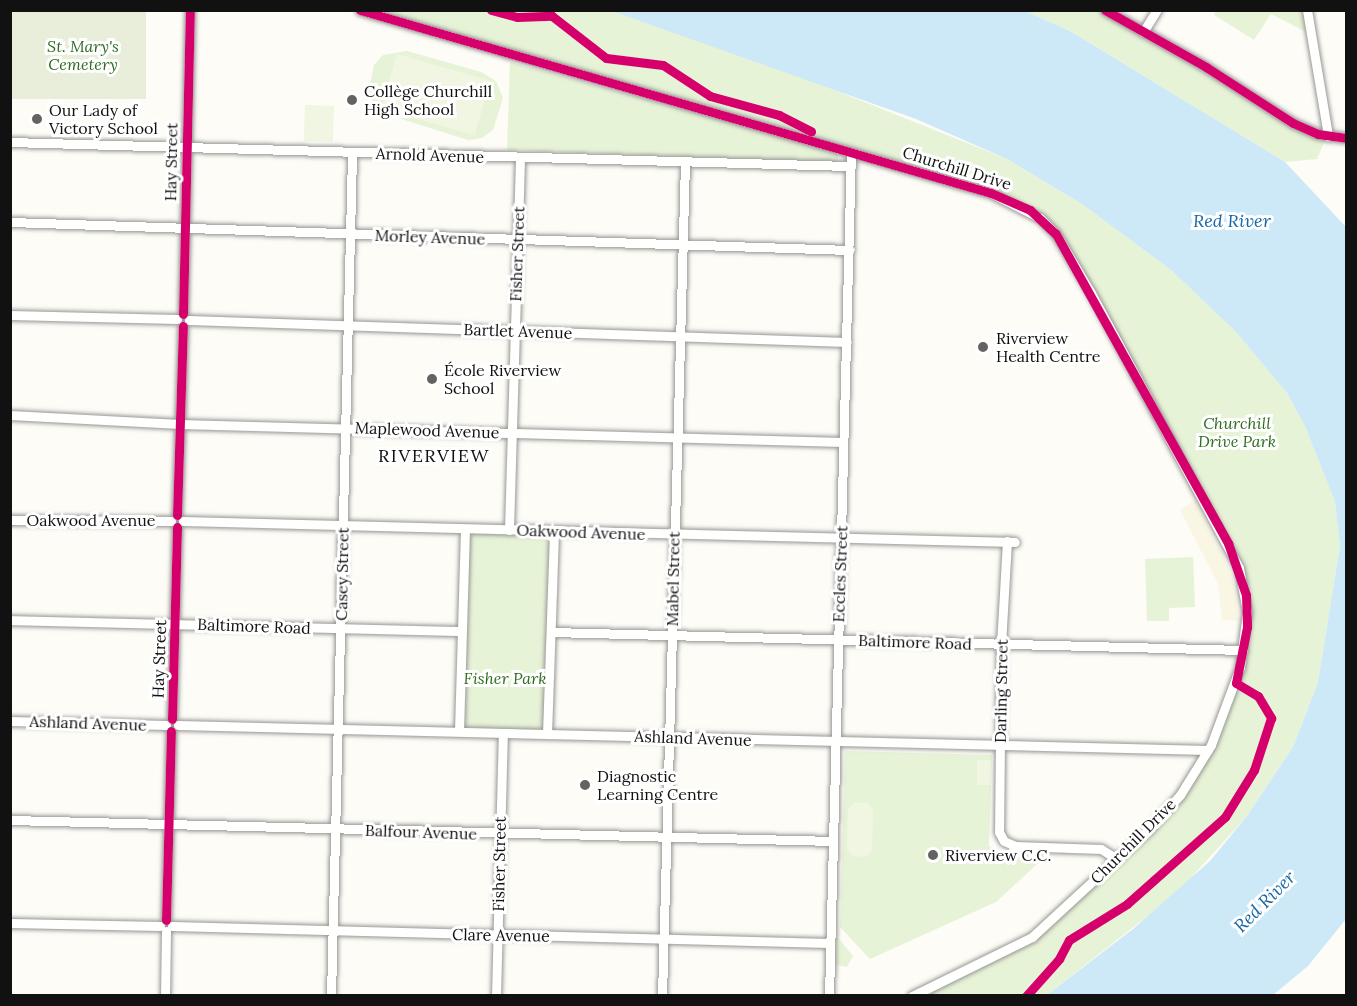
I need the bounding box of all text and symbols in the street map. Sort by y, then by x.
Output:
park label: St. Mary's Cemetery [47,36,119,74]
place label: Collège Churchill High School [364,81,492,119]
marker: Collège Churchill High School [345,93,359,107]
place label: Our Lady of Victory School [49,100,158,138]
marker: Our Lady of Victory School [30,112,44,126]
street label: Hay Street [161,123,181,201]
street label: Churchill Drive [900,142,1014,194]
street label: Arnold Avenue [375,144,485,166]
street label: Fisher Street [506,206,528,302]
water label: Red River [1193,210,1271,232]
street label: Morley Avenue [374,225,486,249]
street label: Bartlet Avenue [463,320,573,342]
place label: Riverview Health Centre [996,328,1100,366]
marker: Riverview Health Centre [974,338,992,356]
place label: École Riverview School [444,360,561,398]
marker: École Riverview School [425,372,439,386]
park label: Churchill Drive Park [1198,413,1276,451]
street label: Maplewood Avenue [354,418,500,442]
district label: RIVERVIEW [378,445,490,467]
street label: Oakwood Avenue [27,510,155,530]
street label: Oakwood Avenue [516,520,646,544]
street label: Eccles Street [829,525,851,623]
street label: Casey Street [332,527,352,621]
street label: Mabel Street [663,531,683,627]
street label: Baltimore Road [197,614,311,638]
street label: Hay Street [148,619,170,699]
street label: Baltimore Road [858,630,972,654]
street label: Darling Street [990,639,1012,743]
park label: Fisher Park [464,668,546,688]
street label: Ashland Avenue [29,711,147,735]
street label: Ashland Avenue [634,726,752,750]
place label: Diagnostic Learning Centre [597,766,718,804]
marker: Diagnostic Learning Centre [578,778,592,792]
street label: Churchill Drive [1086,794,1180,888]
street label: Fisher Street [489,816,509,912]
street label: Balfour Avenue [365,820,477,844]
place label: Riverview C.C. [945,845,1051,865]
marker: Riverview C.C. [926,848,940,862]
water label: Red River [1230,867,1300,937]
street label: Clare Avenue [452,925,550,945]

